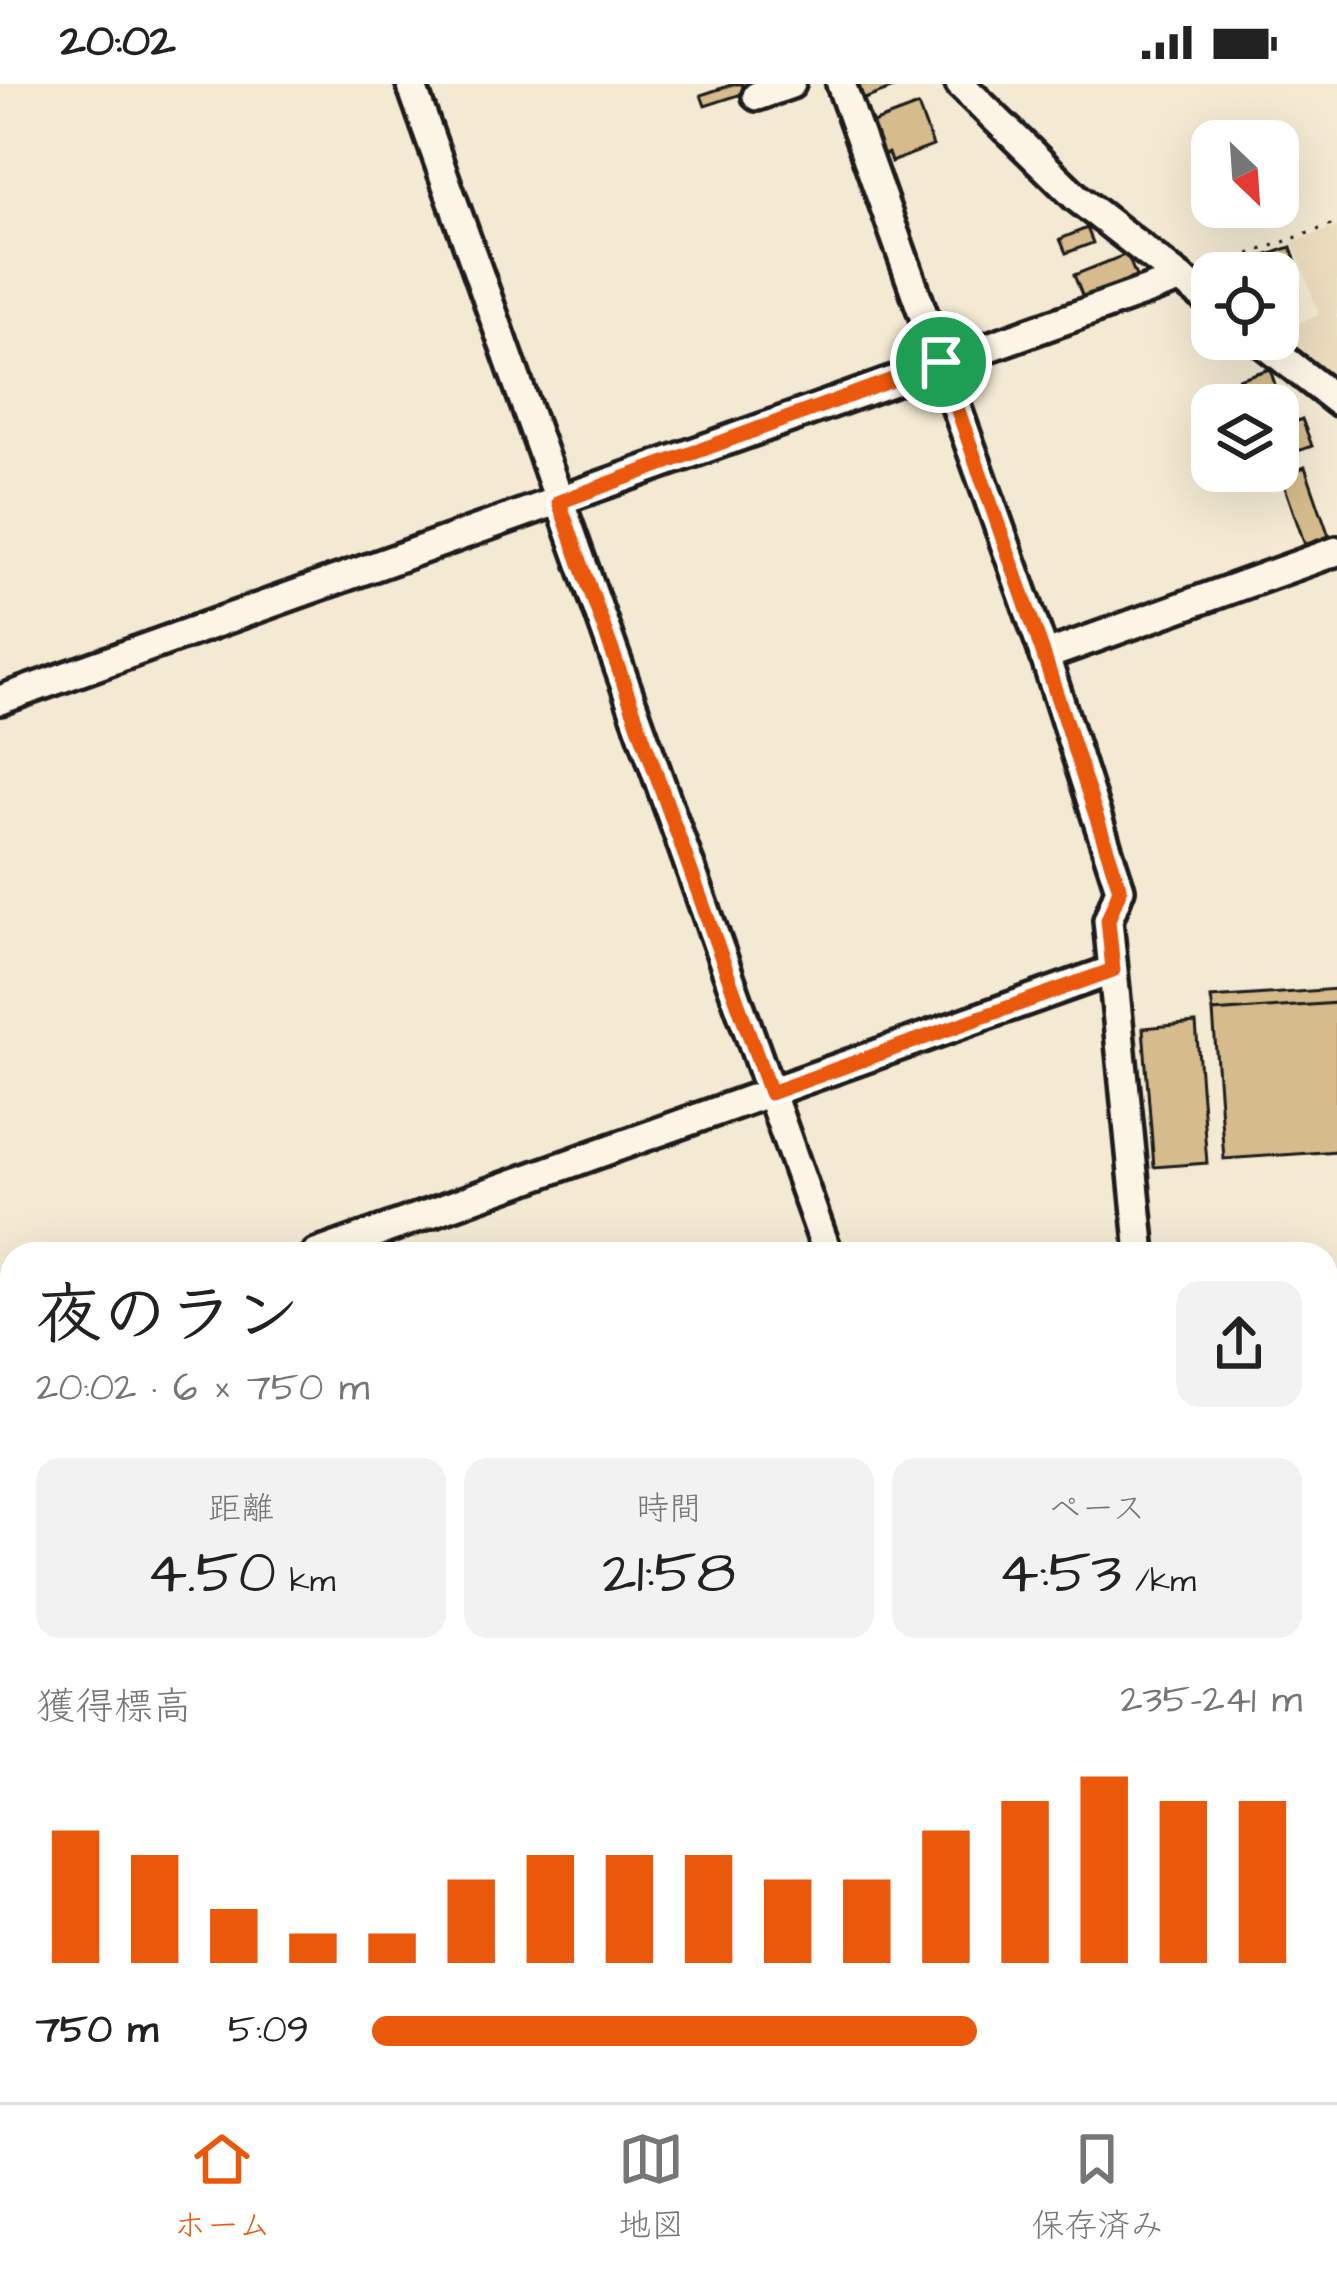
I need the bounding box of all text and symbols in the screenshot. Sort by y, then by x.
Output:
text: 20:02 [60,11,176,73]
north arrow [1191,120,1299,228]
map controls [1191,120,1299,492]
button: locate [1191,252,1299,360]
pin [890,311,992,413]
icon: arrive [908,329,974,395]
button: layers [1191,384,1299,492]
text: 夜のラン [36,1271,300,1363]
button: share [1176,1281,1302,1407]
text: 20:02 · 6 × 750 m [36,1362,369,1416]
text: 距離 [208,1486,274,1532]
text: 時間 [636,1486,702,1532]
text: ペース [1048,1486,1146,1532]
text: 4.50 [147,1532,276,1615]
text: 21:58 [602,1532,736,1615]
text: 4:53 [998,1532,1122,1615]
text: km [276,1558,335,1604]
text: /km [1122,1558,1196,1604]
text: 235–241 m [1120,1674,1302,1728]
text: 獲得標高 [36,1681,192,1735]
text: 750 m [36,2004,158,2058]
text: 5:09 [228,2004,309,2058]
tab: ホーム [174,2126,271,2249]
tab: 地図 [618,2126,684,2249]
tab: 保存済み [1031,2126,1163,2249]

